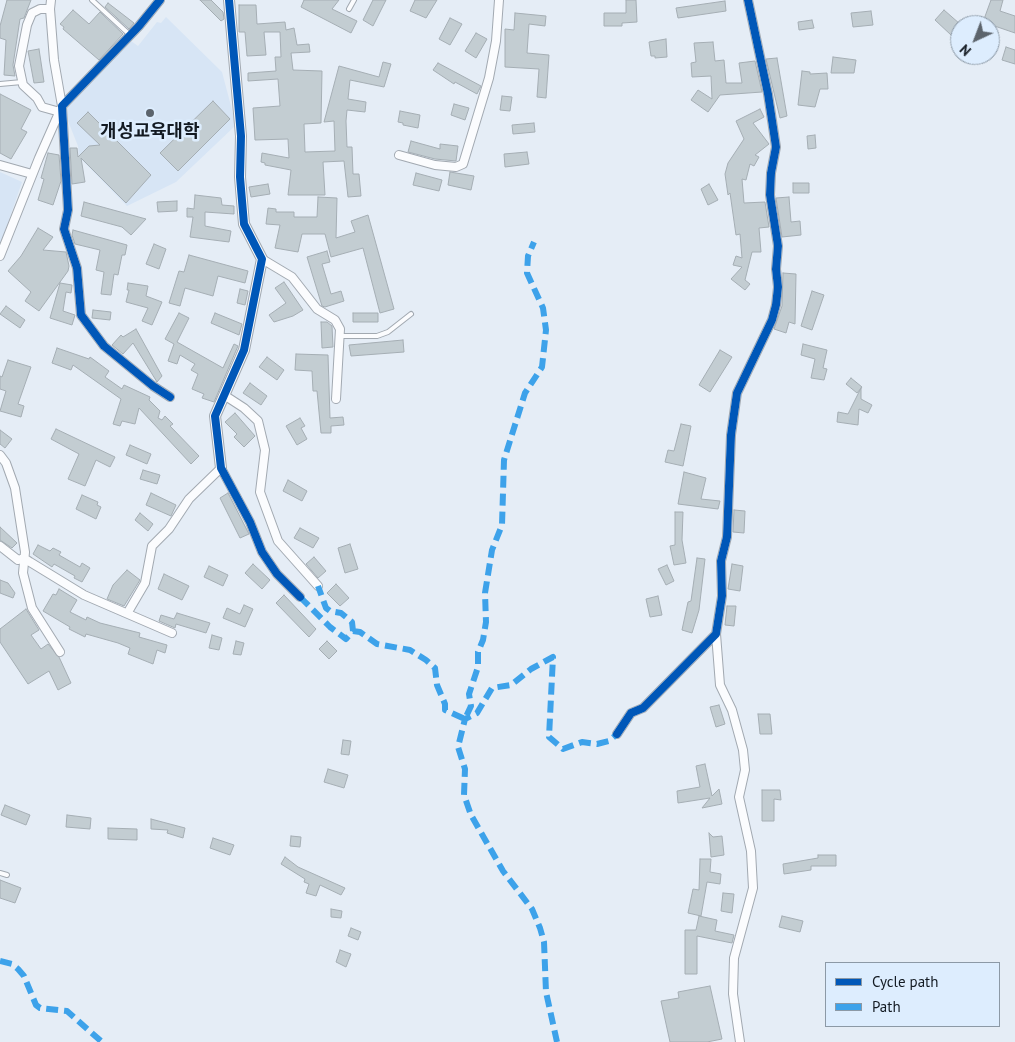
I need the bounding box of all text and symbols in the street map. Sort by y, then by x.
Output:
north arrow [950,15,1000,65]
text: N [956,41,975,60]
marker: 개성교육대학 [144,107,156,119]
place label: 개성교육대학 [100,121,200,143]
legend [825,962,1000,1027]
text: Cycle path [872,972,938,991]
text: Path [872,997,901,1016]

